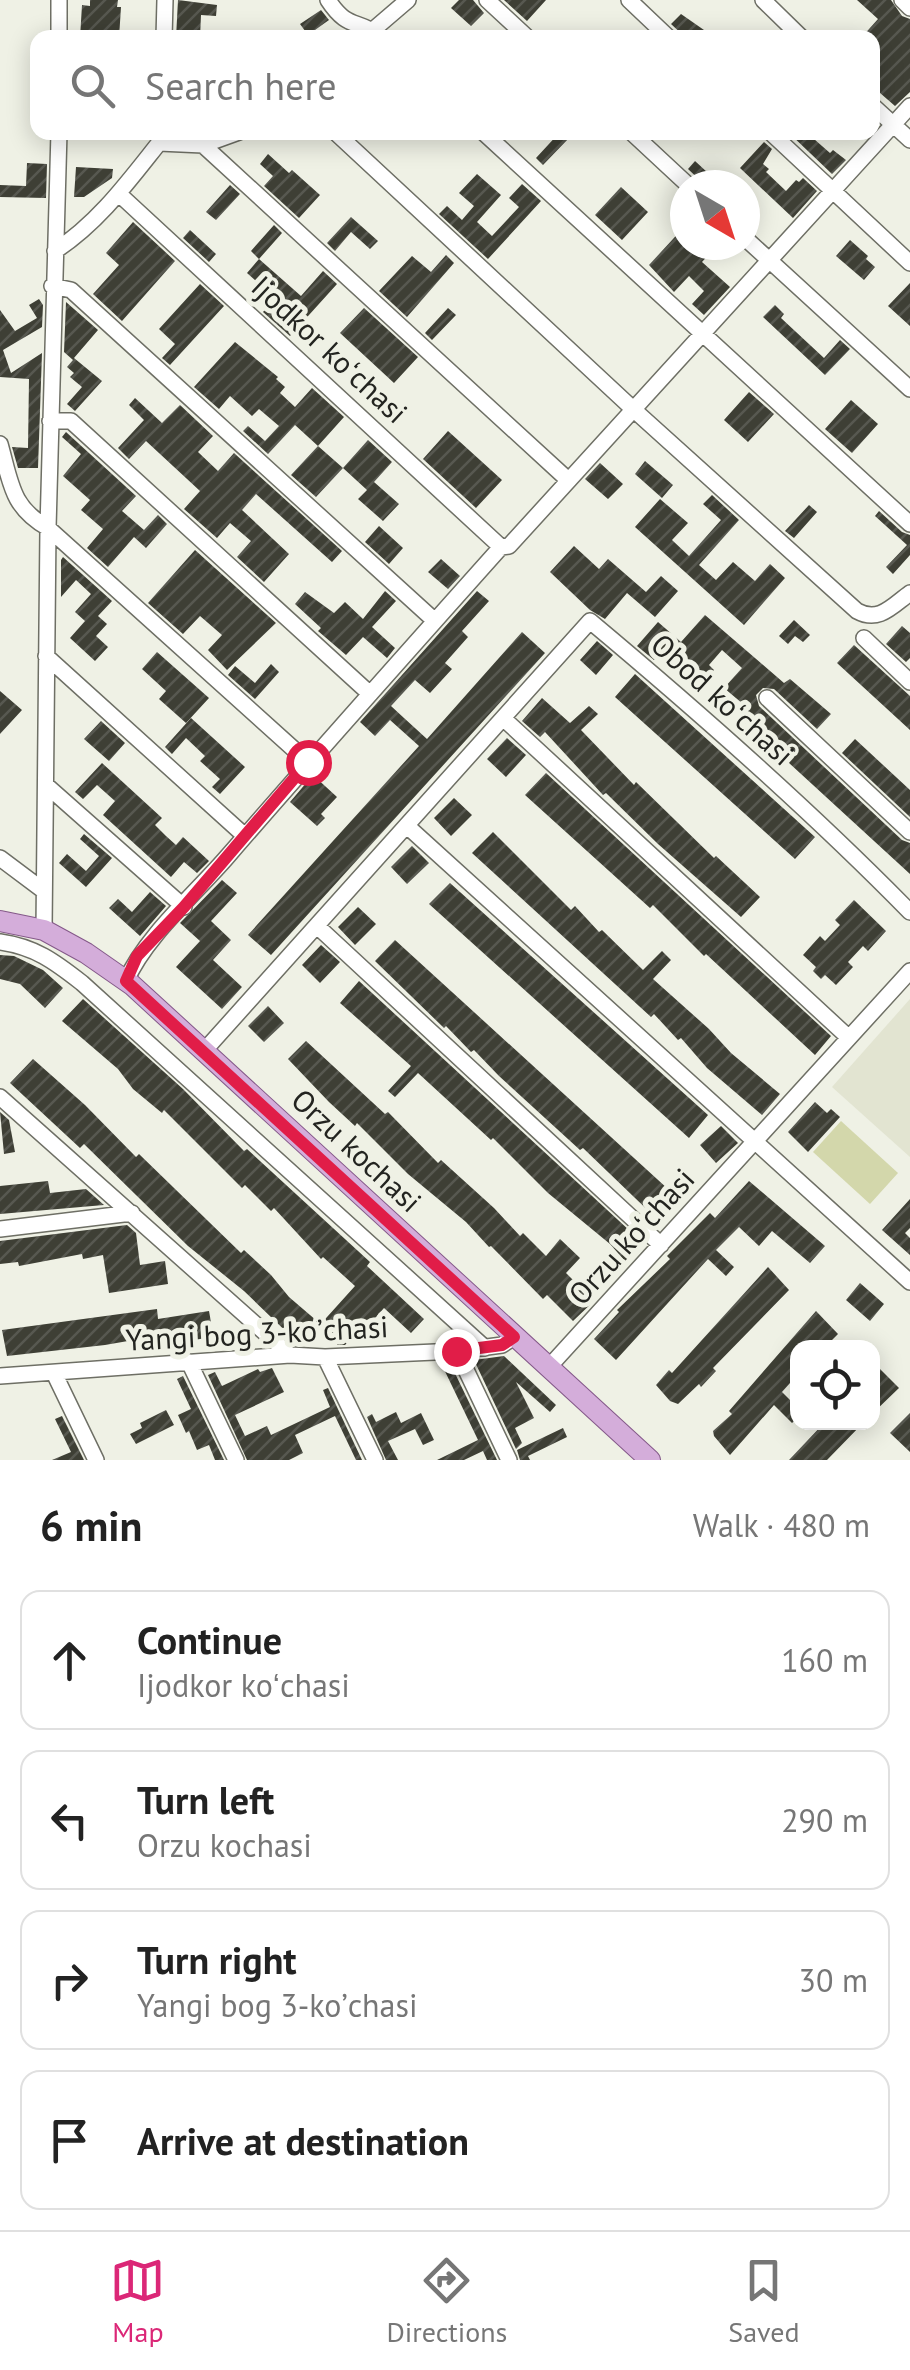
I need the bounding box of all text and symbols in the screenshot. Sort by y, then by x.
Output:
search box [30,30,880,140]
icon: search [65,58,120,113]
text: Search here [145,61,337,110]
north arrow [670,170,760,260]
street label: Ijodkor koʻchasi [244,267,416,431]
street label: Obod koʻchasi [643,624,803,773]
route start [286,740,332,786]
street label: Orzu kochasi [284,1080,430,1220]
street label: Orzu koʻchasi [559,1160,702,1312]
street label: Yangi bog 3-koʼchasi [125,1306,389,1359]
route end [434,1329,480,1375]
map controls [790,1340,880,1430]
button: locate [790,1340,880,1430]
text: 6 min [40,1498,142,1553]
text: Walk · 480 m [693,1504,870,1546]
text: Continue [137,1615,282,1664]
icon: ahead [42,1633,97,1688]
text: 160 m [781,1639,868,1681]
text: Ijodkor koʻchasi [137,1664,350,1706]
text: Turn left [137,1775,274,1824]
icon: left [42,1793,97,1848]
text: 290 m [781,1799,868,1841]
text: Orzu kochasi [137,1824,312,1866]
text: Turn right [137,1935,297,1984]
icon: right [42,1953,97,2008]
text: 30 m [799,1959,868,2001]
text: Yangi bog 3-koʼchasi [137,1984,418,2026]
icon: arrive [42,2113,97,2168]
text: Arrive at destination [137,2116,469,2165]
tab: Map [110,2253,165,2350]
tab: Directions [386,2253,507,2350]
tab: Saved [728,2253,800,2350]

